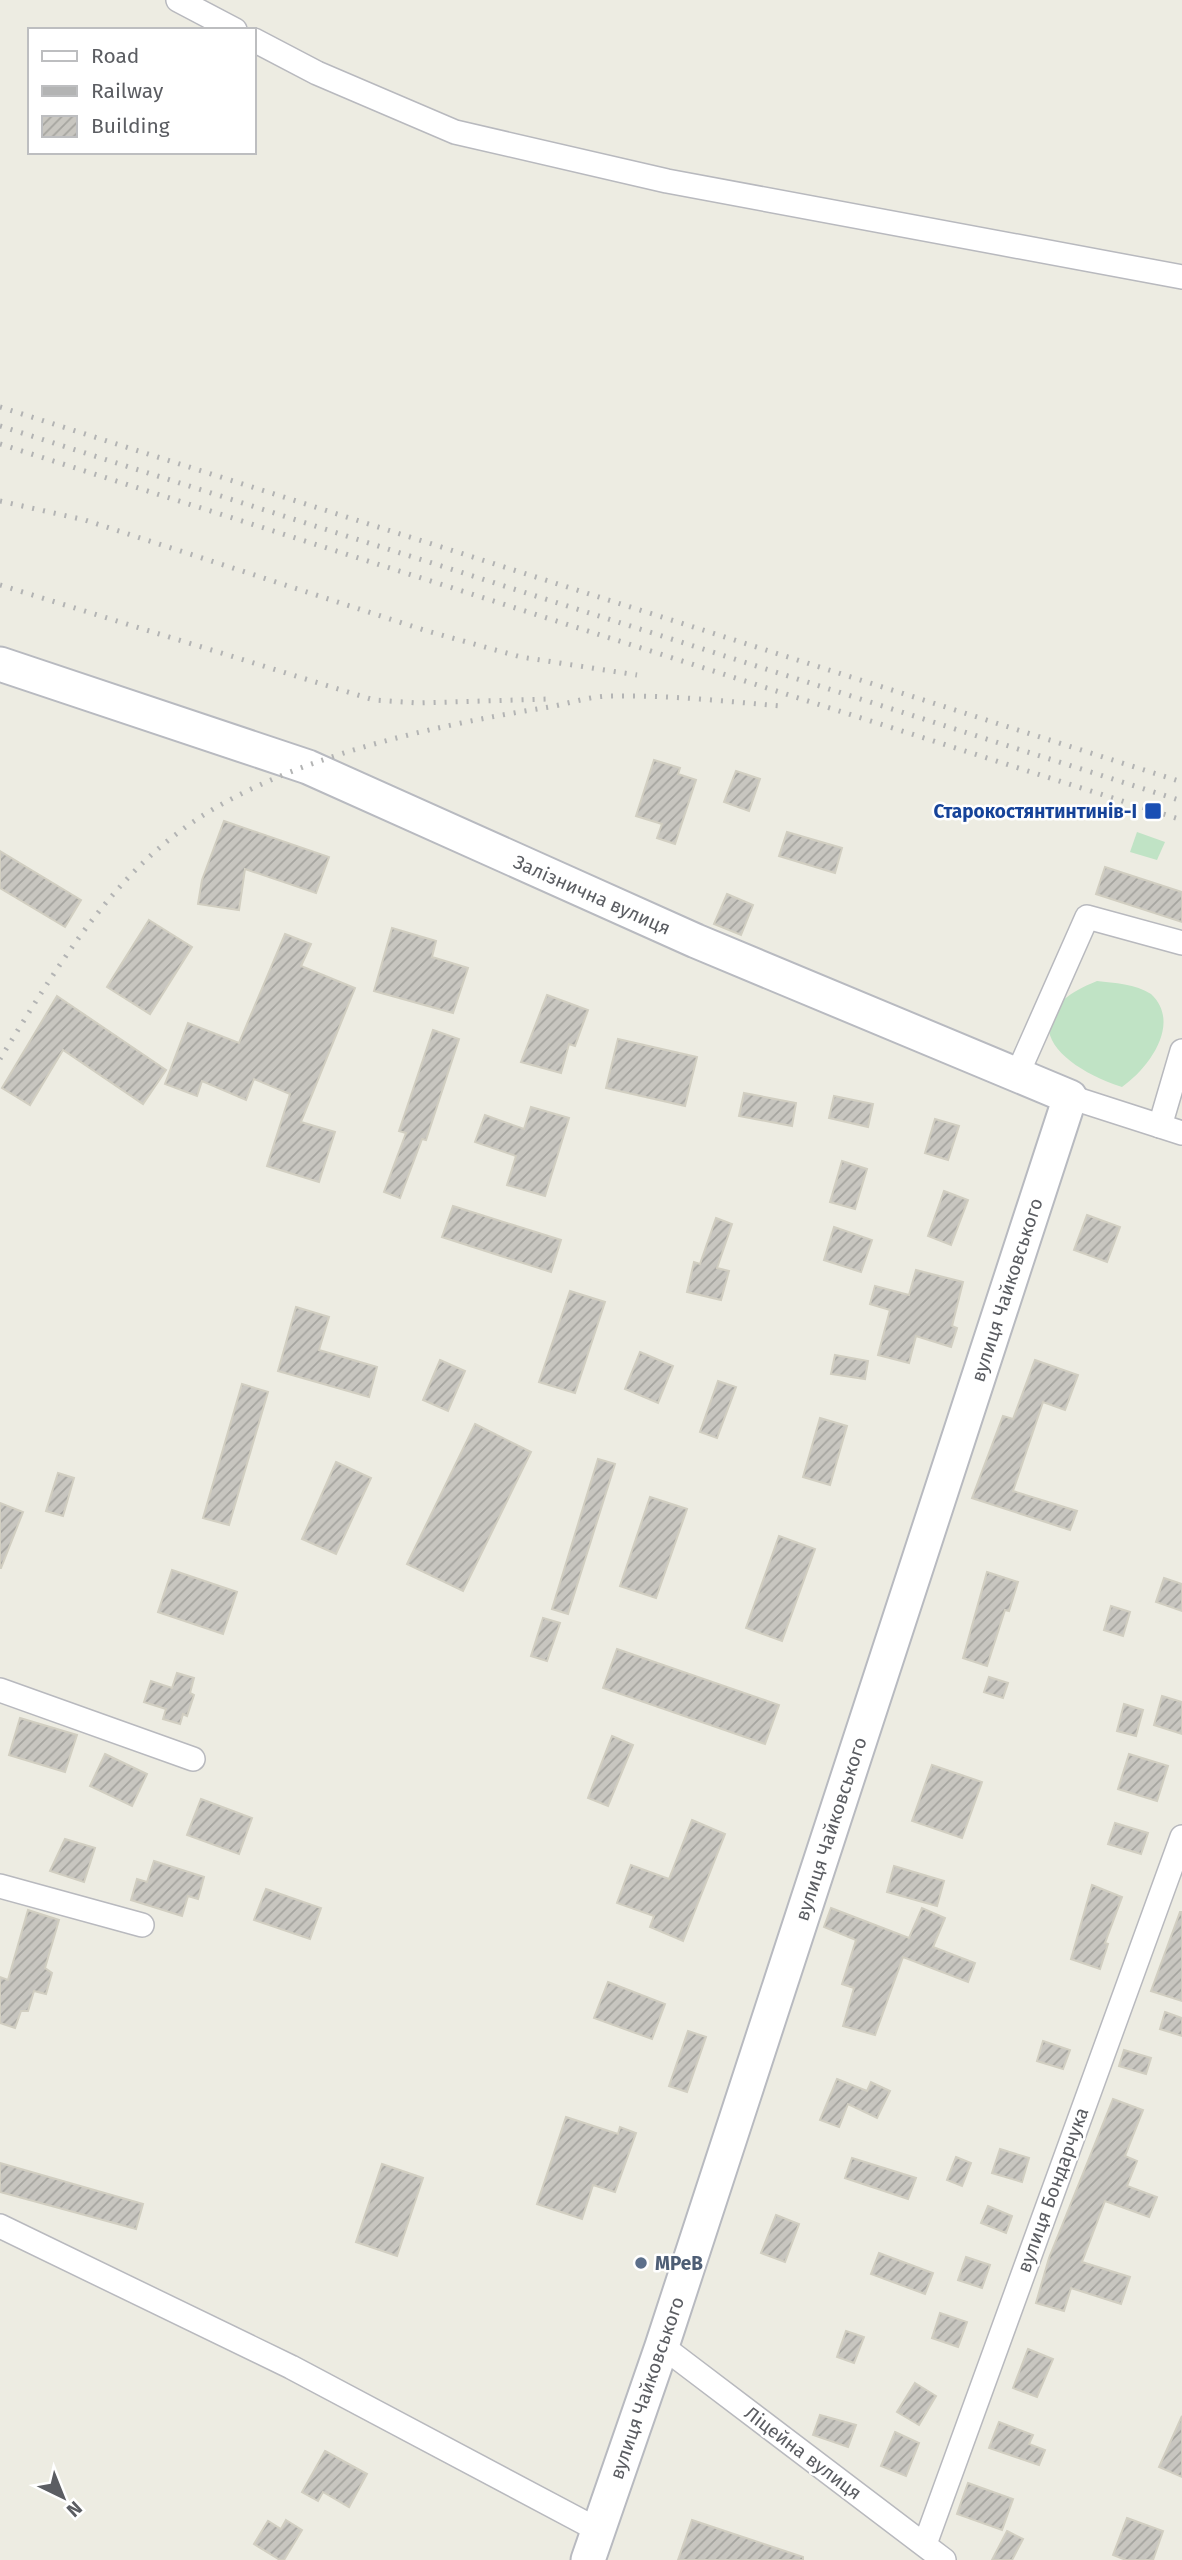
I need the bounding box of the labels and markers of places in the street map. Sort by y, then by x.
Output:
place label: Старокостянтинтинів-І [933,800,1137,823]
marker: Старокостянтинтинів-І [1143,801,1163,821]
place label: МРеВ [655,2252,703,2275]
marker: МРеВ [633,2255,649,2271]

